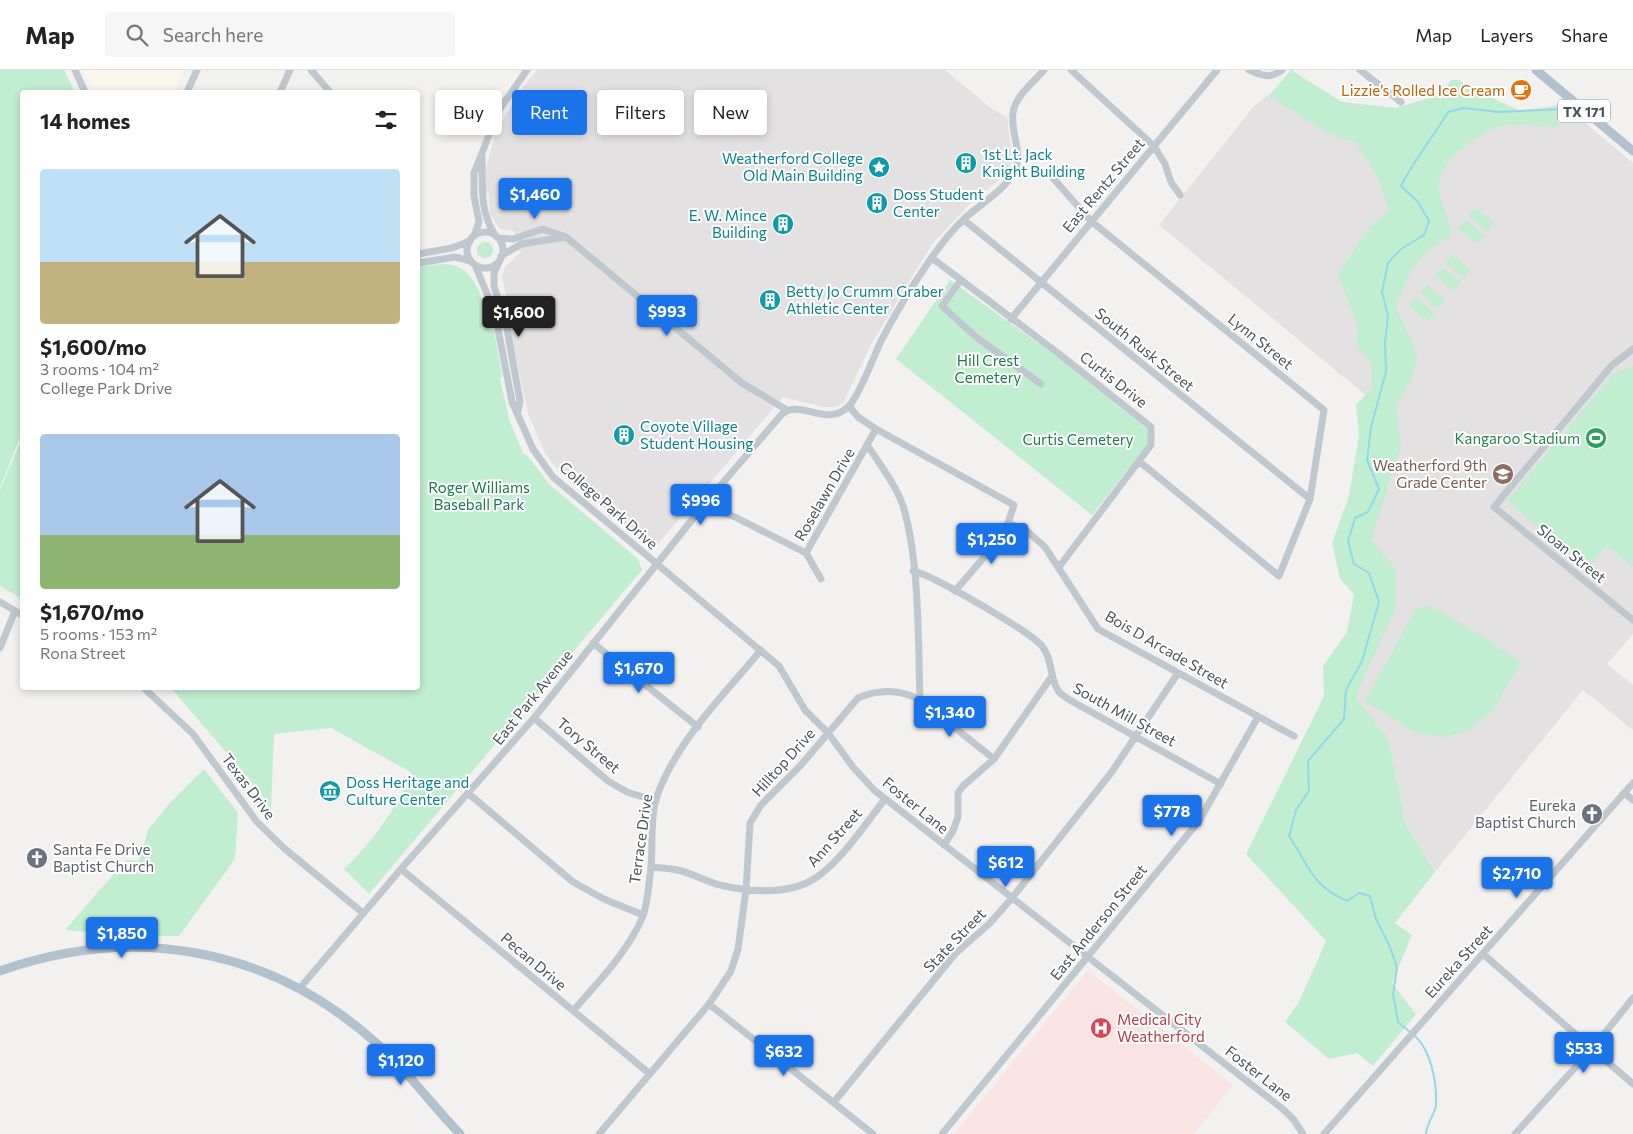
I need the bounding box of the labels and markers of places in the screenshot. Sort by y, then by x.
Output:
cafe icon: Lizzie’s Rolled Ice Cream [1509,78,1533,102]
place label: Lizzie’s Rolled Ice Cream [1341,81,1505,99]
place label: 1st Lt. Jack Knight Building [982,145,1085,180]
place label: Weatherford College Old Main Building [722,149,863,184]
building icon: 1st Lt. Jack Knight Building [954,151,978,175]
place icon: Weatherford College Old Main Building [867,155,891,179]
pin: $1,460 [494,178,576,220]
place label: Doss Student Center [893,185,984,220]
building icon: Doss Student Center [865,191,889,215]
place label: E. W. Mince Building [689,206,767,241]
building icon: E. W. Mince Building [771,212,795,236]
place label: Betty Jo Crumm Graber Athletic Center [786,282,944,317]
building icon: Betty Jo Crumm Graber Athletic Center [758,288,782,312]
pin: $993 [637,294,697,337]
pin: $1,600 [478,296,560,338]
place label: Coyote Village Student Housing [640,417,753,452]
building icon: Coyote Village Student Housing [612,423,636,447]
sports icon: Kangaroo Stadium [1584,426,1608,450]
place label: Kangaroo Stadium [1454,429,1580,447]
place label: Weatherford 9th Grade Center [1373,456,1487,491]
school or university icon: Weatherford 9th Grade Center [1491,462,1515,486]
pin: $996 [671,484,731,526]
pin: $1,250 [951,522,1033,565]
pin: $1,670 [598,652,680,694]
pin: $1,340 [909,696,991,738]
place label: Doss Heritage and Culture Center [346,773,469,808]
museum icon: Doss Heritage and Culture Center [318,779,342,803]
pin: $778 [1142,794,1202,837]
place label: Eureka Baptist Church [1475,796,1576,831]
church icon: Eureka Baptist Church [1580,802,1604,826]
place label: Santa Fe Drive Baptist Church [53,840,154,875]
church icon: Santa Fe Drive Baptist Church [25,846,49,870]
pin: $612 [976,846,1036,888]
pin: $2,710 [1476,856,1558,899]
pin: $1,850 [81,916,163,959]
place label: Medical City Weatherford [1117,1010,1205,1045]
hospital icon: Medical City Weatherford [1089,1016,1113,1040]
pin: $533 [1554,1032,1614,1074]
pin: $632 [754,1034,814,1077]
pin: $1,120 [360,1044,442,1086]

